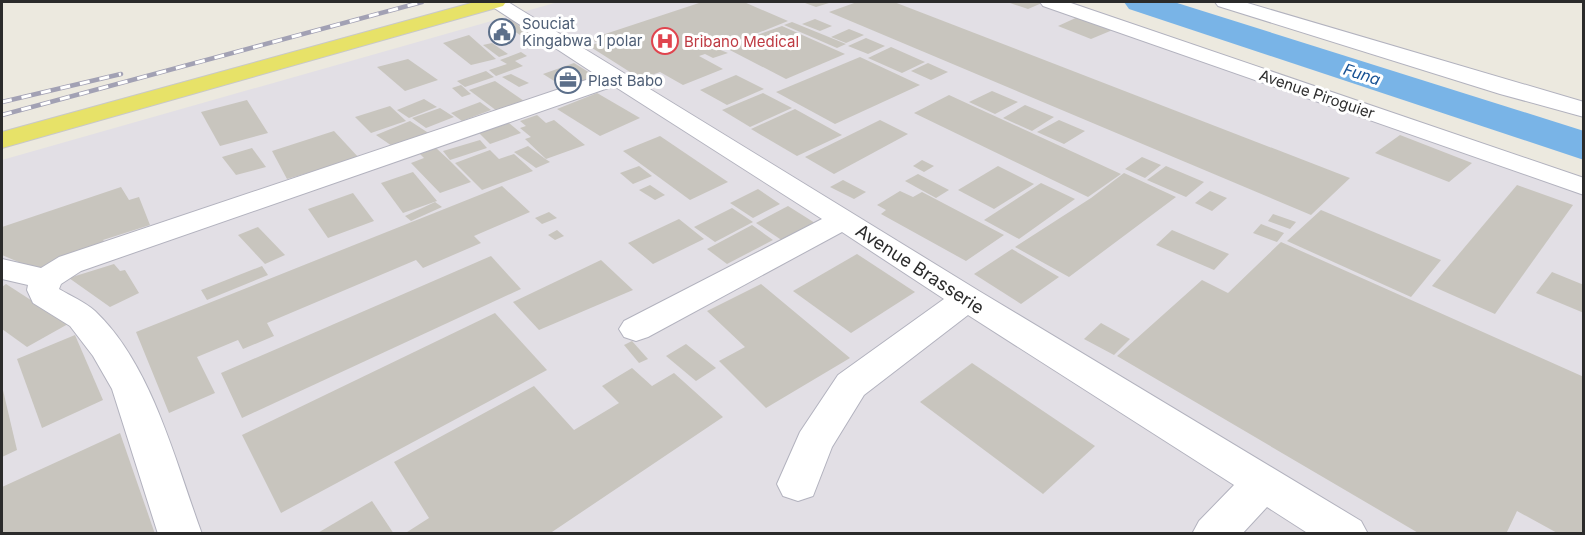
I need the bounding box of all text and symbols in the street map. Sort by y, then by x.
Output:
place label: Souciat Kingabwa 1 polar [522,14,643,50]
public building icon: Souciat Kingabwa 1 polar [487,17,517,47]
hospital icon: Bribano Medical [650,26,680,56]
place label: Bribano Medical [684,32,799,51]
water label: Funa [1341,59,1383,89]
office icon: Plast Babo [553,65,583,95]
street label: Avenue Piroguier [1257,65,1377,123]
place label: Plast Babo [588,71,663,90]
street label: Avenue Brasserie [852,220,988,318]

